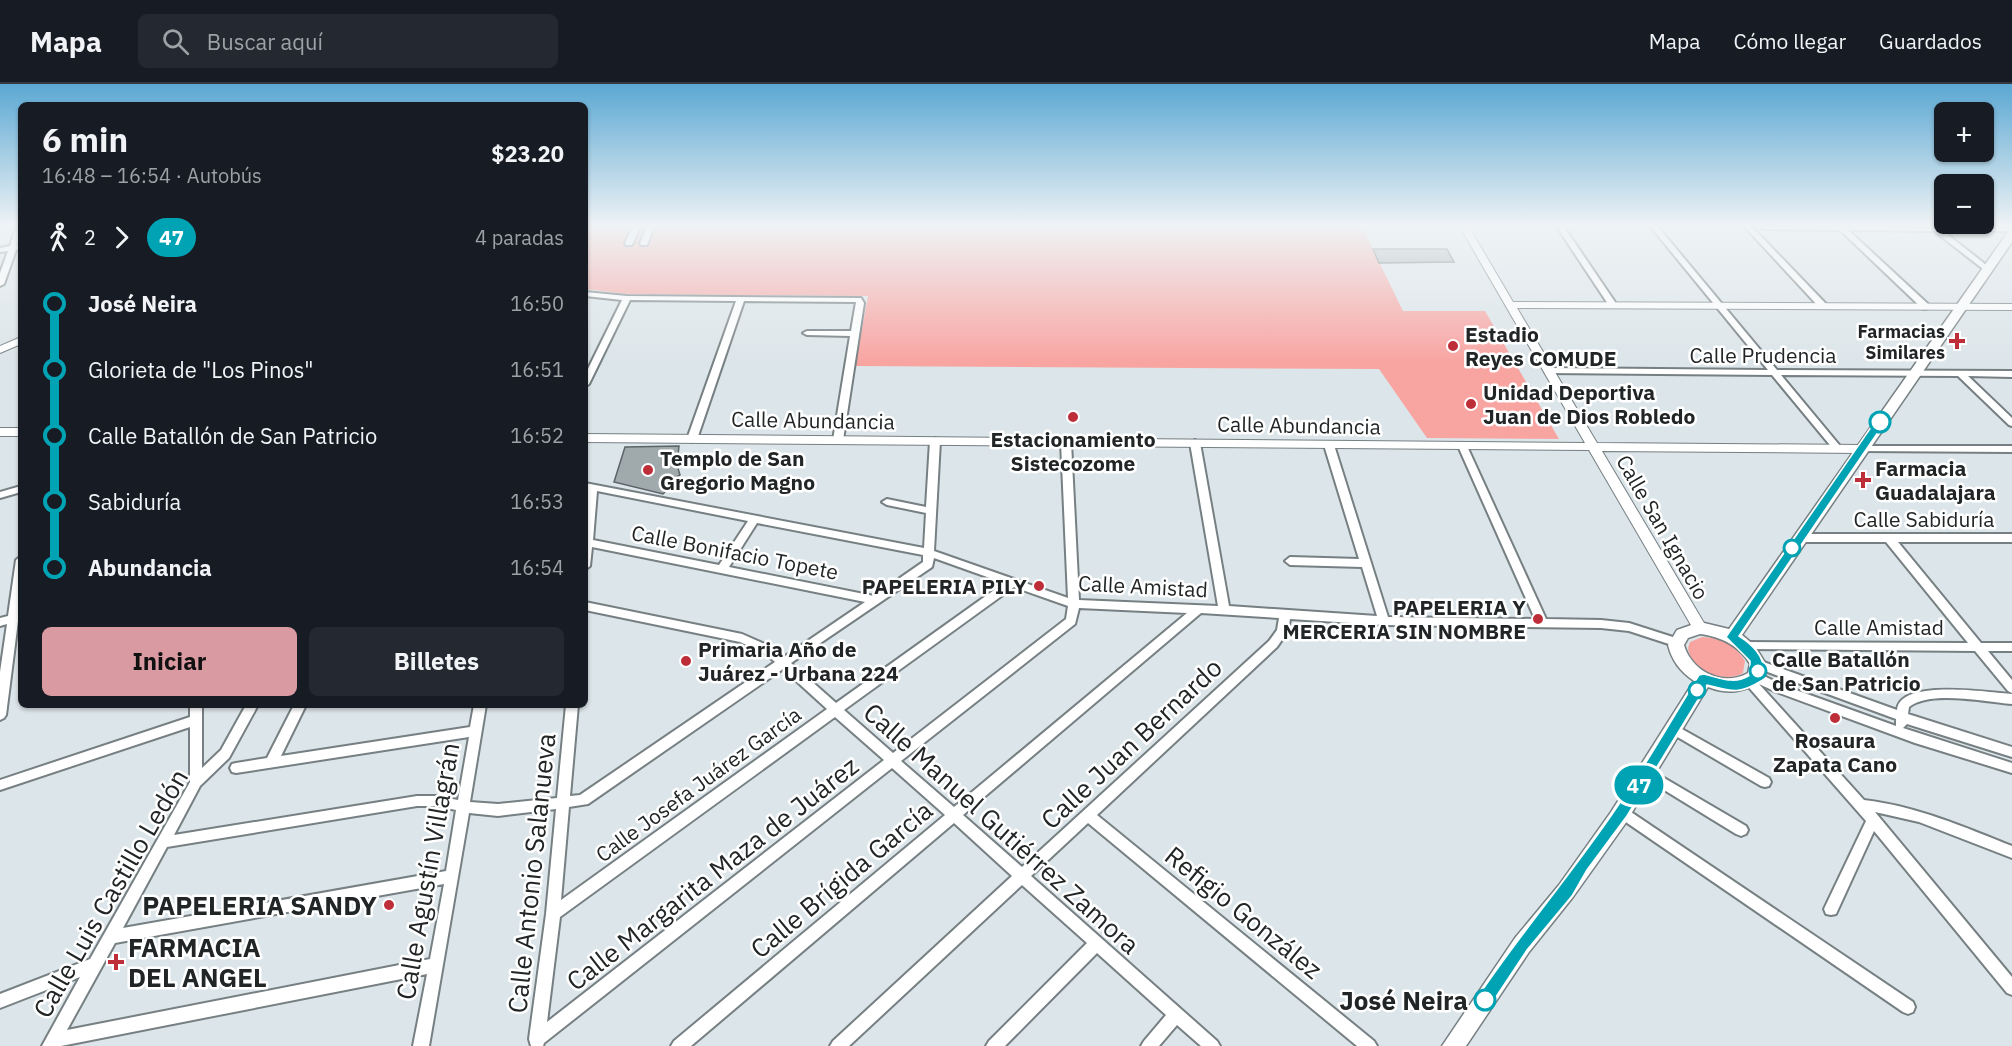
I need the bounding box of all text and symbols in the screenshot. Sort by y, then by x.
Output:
search box [138,14,558,68]
text: Mapa [30,23,102,60]
icon: search [159,25,192,58]
text: Buscar aquí [207,27,323,56]
text: Mapa [1649,27,1700,55]
text: Cómo llegar [1733,27,1846,55]
text: Guardados [1879,27,1982,55]
map controls [1934,102,1994,234]
button: + [1934,102,1994,162]
text: 6 min [42,118,128,161]
text: $23.20 [491,139,564,168]
text: 16:48 – 16:54 · Autobús [42,162,262,189]
button: − [1934,174,1994,234]
icon: walk [42,221,75,254]
icon: forward [105,221,138,254]
text: 47 [159,223,184,251]
text: 2 [84,224,96,251]
text: 4 paradas [475,224,564,251]
text: José Neira [88,289,197,318]
text: 16:50 [510,290,564,317]
place label: Estadio Reyes COMUDE [1465,320,1616,372]
place label: Farmacias Similares [1858,320,1945,364]
marker: Farmacias Similares [1950,334,1964,348]
marker: Estadio Reyes COMUDE [1446,339,1460,353]
street label: Calle Prudencia [1690,341,1836,369]
text: Glorieta de "Los Pinos" [88,355,314,384]
text: 16:51 [510,356,564,383]
place label: Unidad Deportiva Juan de Dios Robledo [1483,378,1696,430]
marker: Unidad Deportiva Juan de Dios Robledo [1464,397,1478,411]
street label: Calle Abundancia [731,405,895,435]
marker: Estacionamiento Sistecozome [1066,410,1080,424]
street label: Calle Abundancia [1217,410,1381,440]
unlabelled marker [1869,411,1891,433]
text: Calle Batallón de San Patricio [88,421,377,450]
text: 16:52 [510,422,564,449]
place label: Estacionamiento Sistecozome [990,425,1156,477]
place label: Templo de San Gregorio Magno [660,444,815,496]
street label: Calle San Ignacio [1610,450,1716,604]
place label: Farmacia Guadalajara [1875,454,1996,506]
marker: Templo de San Gregorio Magno [641,463,655,477]
marker: Farmacia Guadalajara [1856,473,1870,487]
text: Sabiduría [88,487,181,516]
text: 16:53 [510,488,564,515]
street label: Calle Sabiduría [1853,505,1995,533]
street label: Calle Bonifacio Topete [629,518,841,586]
unlabelled marker [1783,539,1801,557]
text: Abundancia [88,553,212,582]
text: 16:54 [510,554,564,581]
street label: Calle Amistad [1077,569,1209,603]
place label: PAPELERIA PILY [862,572,1027,600]
marker: PAPELERIA PILY [1032,579,1046,593]
place label: PAPELERIA Y MERCERIA SIN NOMBRE [1282,593,1526,645]
marker: PAPELERIA Y MERCERIA SIN NOMBRE [1531,612,1545,626]
street label: Calle Amistad [1814,613,1944,641]
button: Iniciar [42,627,297,696]
button: Billetes [309,627,564,696]
place label: Primaria Año de Juárez - Urbana 224 [698,635,899,687]
place label: Calle Batallón de San Patricio [1772,645,1921,697]
street label: Calle Juan Bernardo [1033,650,1229,836]
marker: Primaria Año de Juárez - Urbana 224 [679,654,693,668]
marker: Calle Batallón de San Patricio [1749,662,1767,680]
unlabelled marker [1688,681,1706,699]
street label: Calle Manuel Gutiérrez Zamora [857,695,1147,961]
street label: Calle Josefa Juárez García [590,700,806,868]
marker: Rosaura Zapata Cano [1828,711,1842,725]
place label: Rosaura Zapata Cano [1773,726,1897,778]
street label: Calle Antonio Salanueva [499,731,563,1015]
street label: Calle Agustín Villagrán [388,740,466,1002]
street label: Calle Margarita Maza de Juárez [559,748,865,998]
street label: Calle Luis Castillo Ledón [25,763,195,1023]
line badge: 47 [1612,766,1666,804]
text: 47 [1626,771,1652,799]
street label: Calle Brígida García [743,793,939,965]
street label: Refigio González [1158,838,1330,986]
place label: PAPELERIA SANDY [142,888,377,922]
marker: PAPELERIA SANDY [382,898,396,912]
place label: FARMACIA DEL ANGEL [128,930,267,994]
marker: FARMACIA DEL ANGEL [109,955,123,969]
place label: José Neira [1339,983,1468,1017]
marker: José Neira [1474,989,1496,1011]

